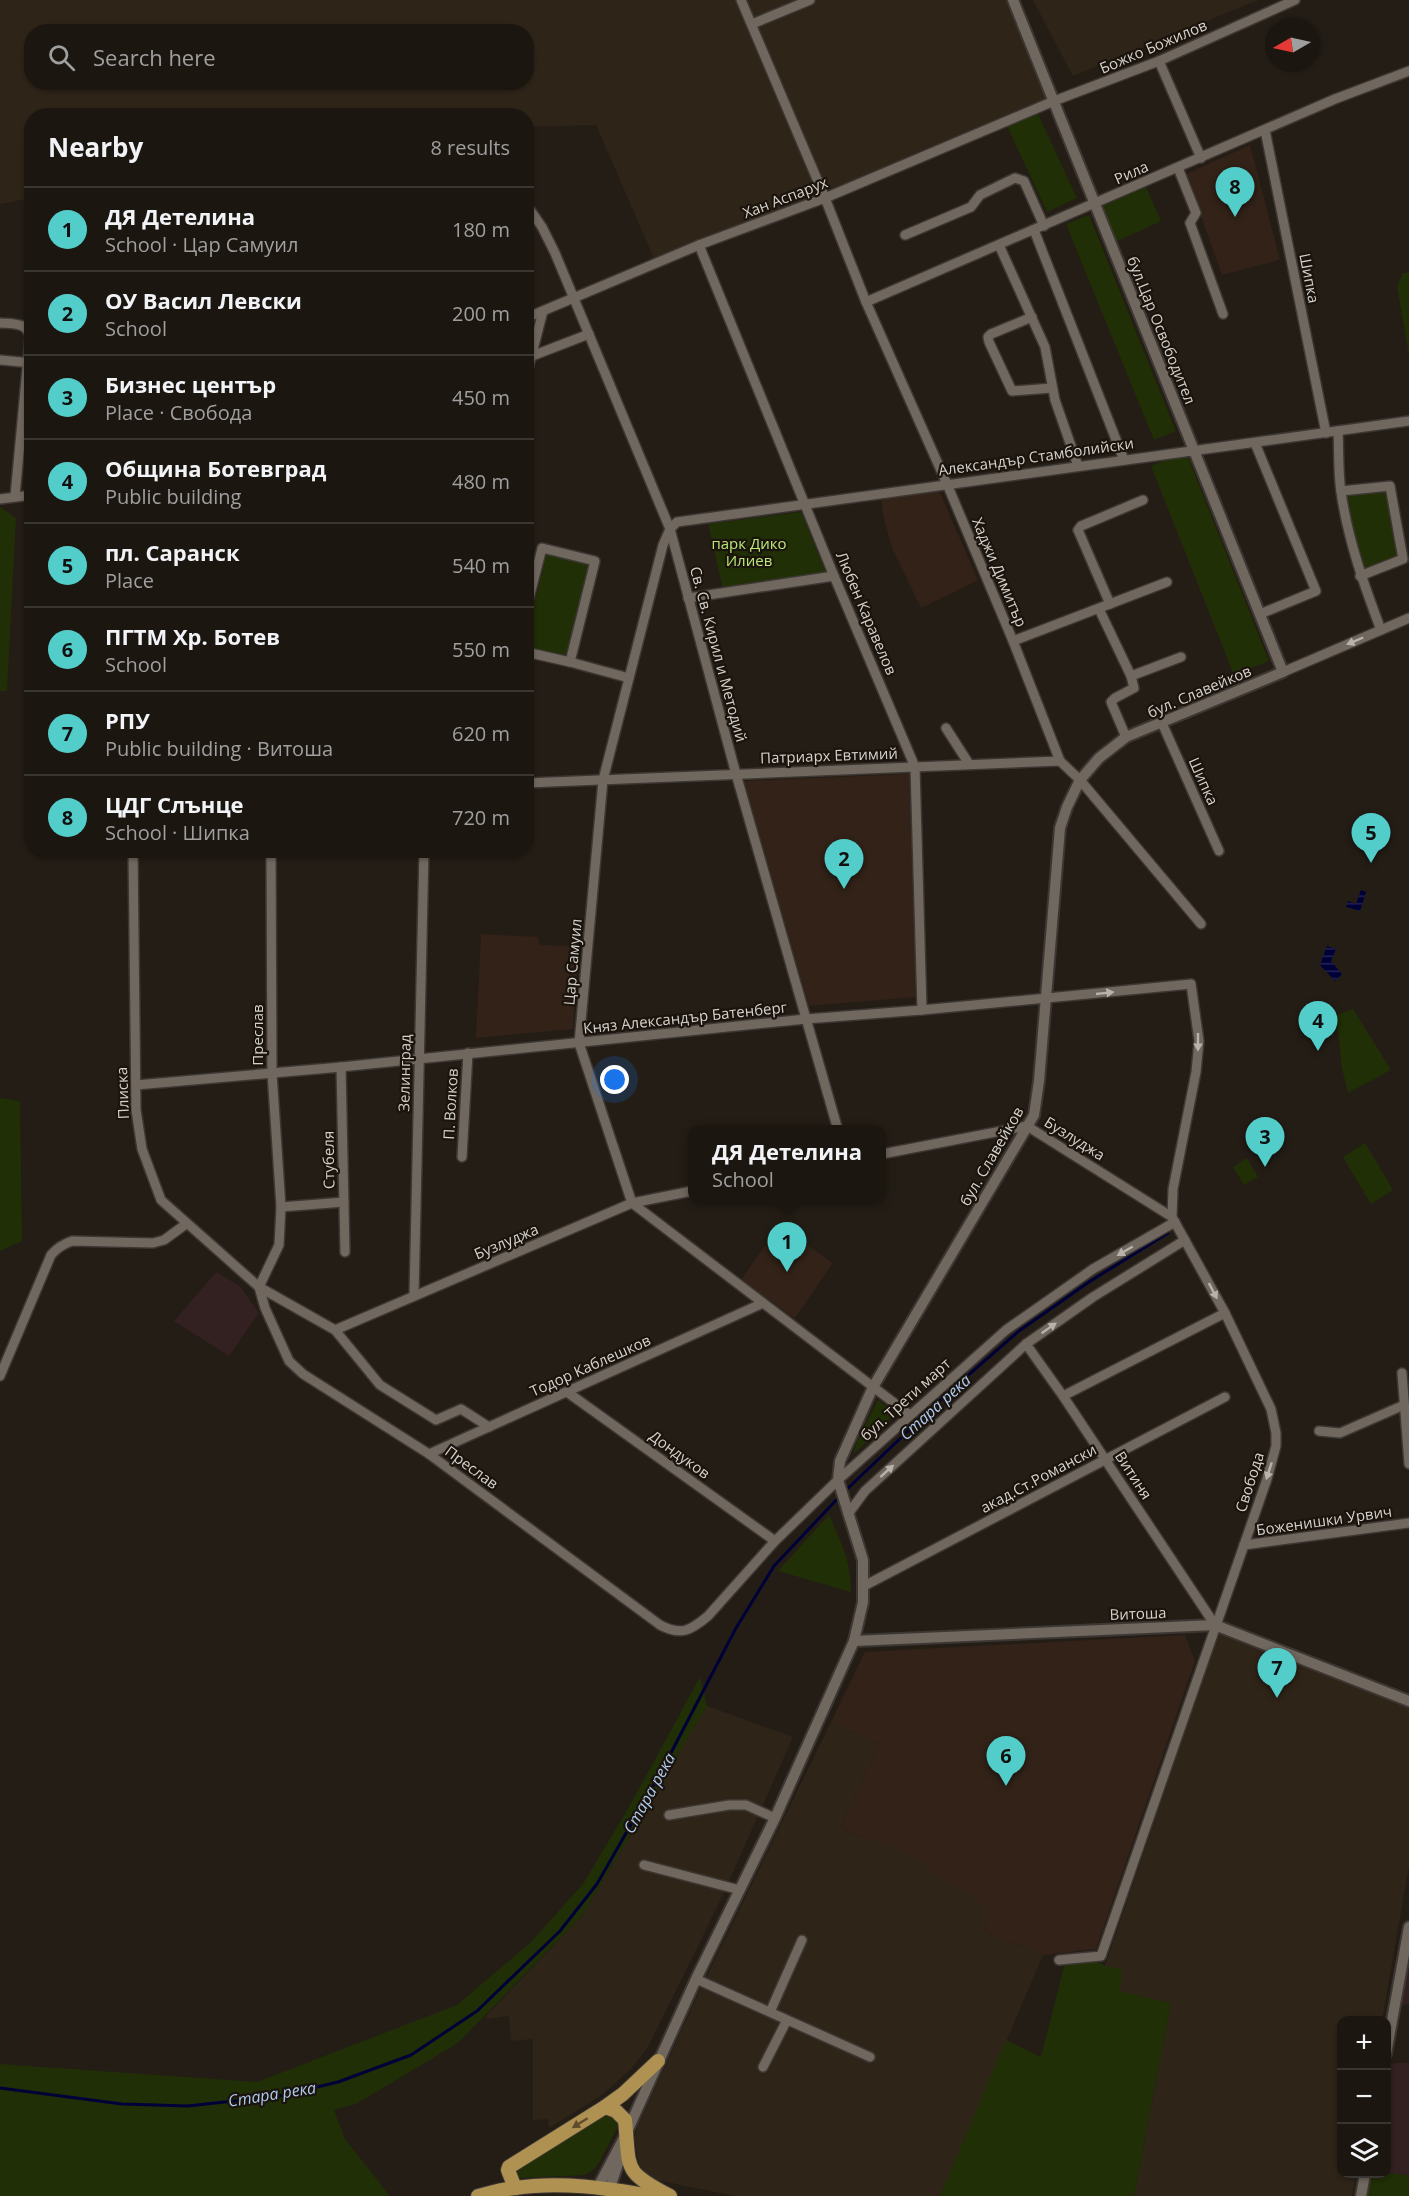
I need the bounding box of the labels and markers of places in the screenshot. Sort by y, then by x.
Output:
pin: 8 [1216,168,1254,217]
pin: 5 [1352,814,1390,863]
pin: 2 [824,840,864,889]
pin: 4 [1298,1002,1338,1051]
pin: 3 [1246,1118,1284,1167]
pin: 1 [768,1222,806,1272]
pin: 7 [1258,1648,1296,1698]
pin: 6 [986,1736,1026,1786]

